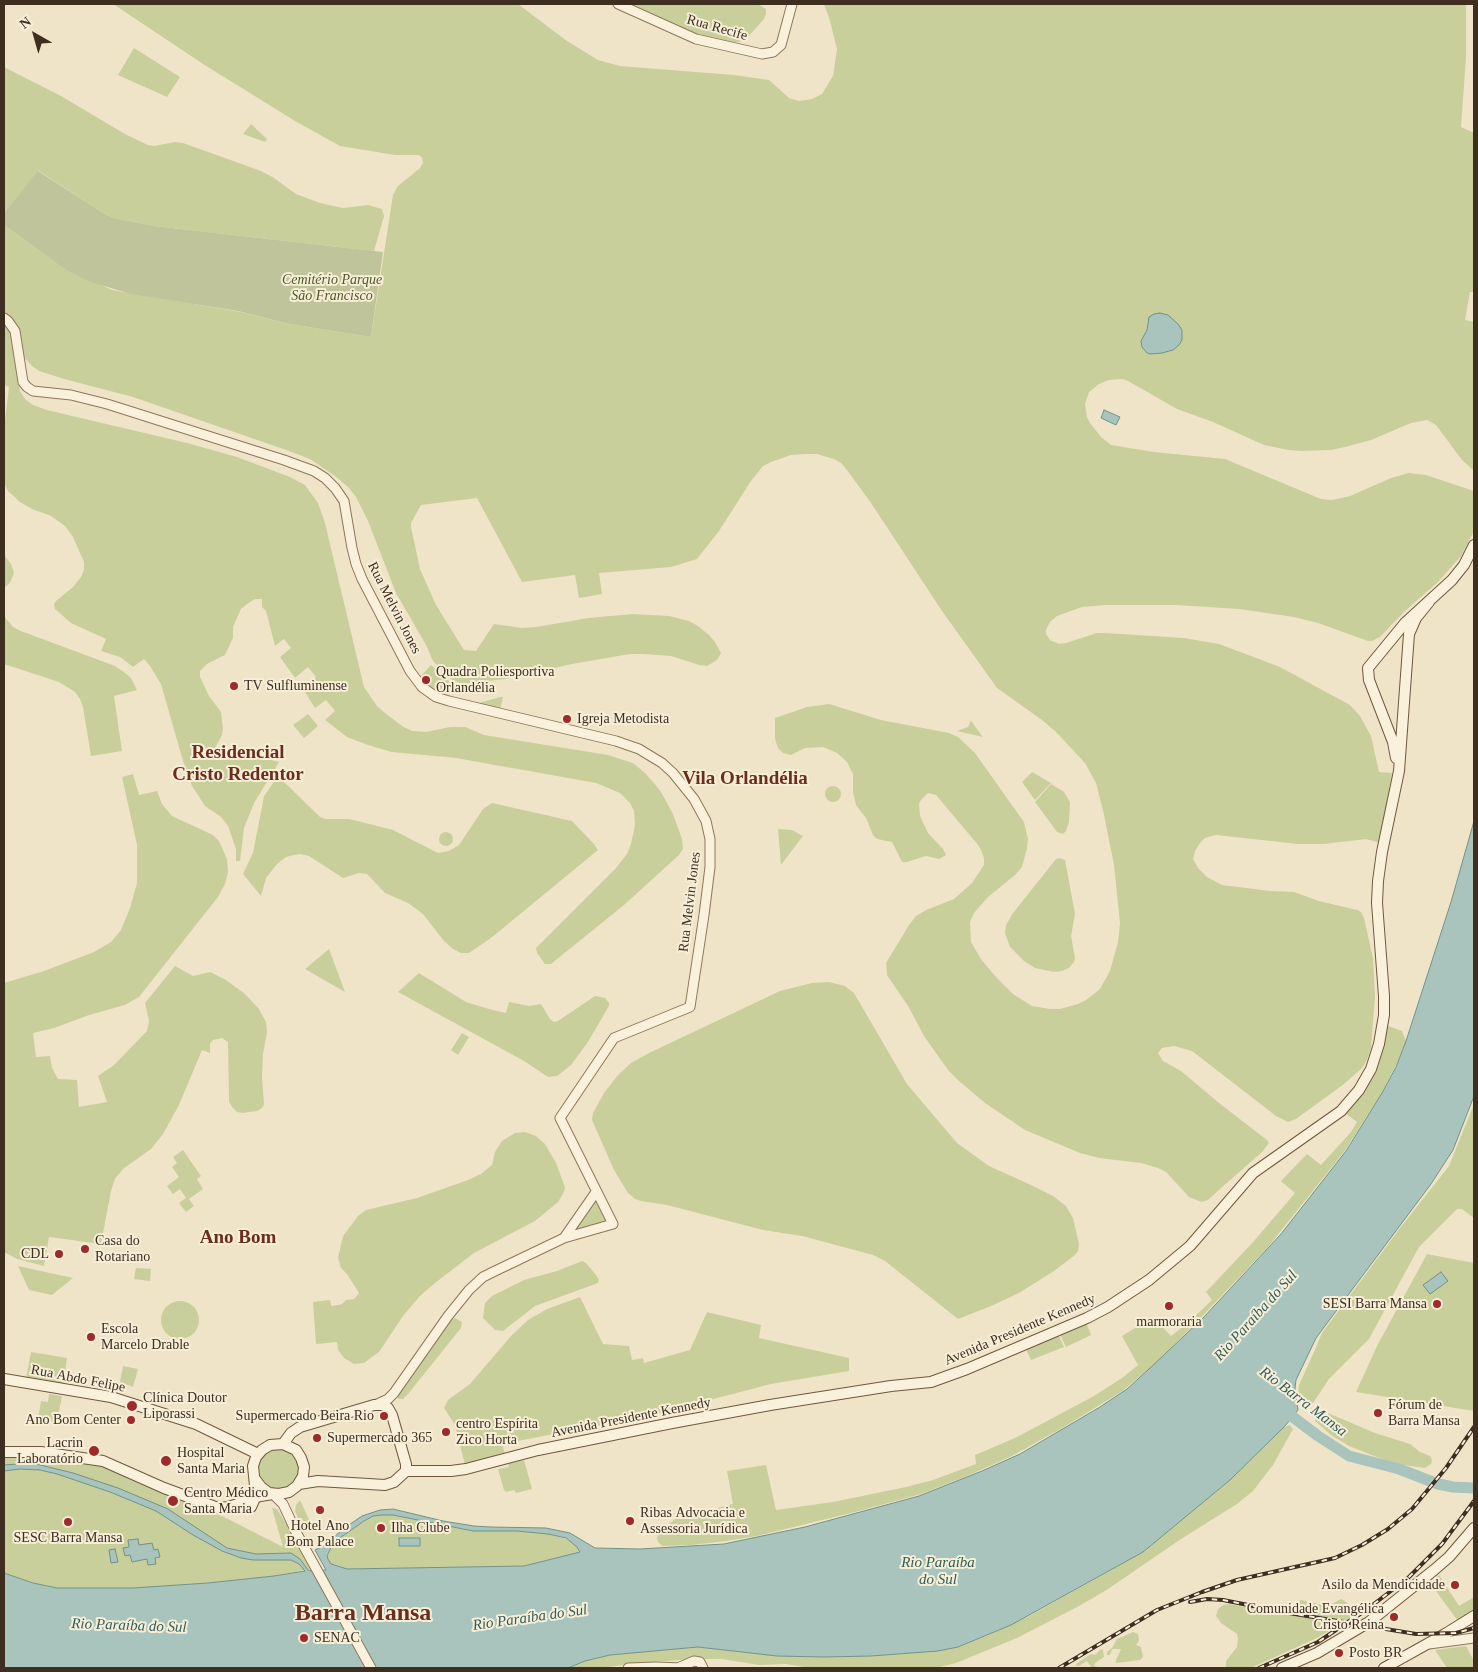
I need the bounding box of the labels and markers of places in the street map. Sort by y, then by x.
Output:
place label: Quadra Poliesportiva Orlandélia [436,664,555,696]
marker: Quadra Poliesportiva Orlandélia [420,674,432,686]
place label: TV Sulfluminense [244,678,347,694]
marker: TV Sulfluminense [228,680,240,692]
place label: Igreja Metodista [577,711,669,727]
marker: Igreja Metodista [561,713,573,725]
place label: Casa do Rotariano [95,1233,150,1266]
marker: Casa do Rotariano [79,1243,91,1255]
place label: CDL [21,1246,49,1262]
marker: CDL [53,1248,65,1260]
place label: SESI Barra Mansa [1323,1296,1427,1312]
marker: SESI Barra Mansa [1431,1298,1443,1310]
marker: marmoraria [1163,1300,1175,1312]
place label: marmoraria [1136,1314,1202,1330]
place label: Escola Marcelo Drable [101,1321,189,1354]
marker: Escola Marcelo Drable [85,1331,97,1343]
place label: Clínica Doutor Liporassi [143,1390,227,1422]
place label: Fórum de Barra Mansa [1388,1397,1460,1430]
marker: Clínica Doutor Liporassi [125,1399,139,1413]
marker: Fórum de Barra Mansa [1372,1407,1384,1419]
place label: Supermercado Beira Rio [236,1408,374,1424]
marker: Supermercado Beira Rio [378,1410,390,1422]
place label: Ano Bom Center [25,1412,121,1428]
marker: Ano Bom Center [125,1414,137,1426]
place label: centro Espírita Zico Horta [456,1416,538,1448]
marker: centro Espírita Zico Horta [440,1426,452,1438]
place label: Supermercado 365 [327,1430,432,1446]
marker: Supermercado 365 [311,1432,323,1444]
place label: Lacrin Laboratório [17,1435,83,1468]
marker: Lacrin Laboratório [87,1444,101,1458]
place label: Hospital Santa Maria [177,1445,245,1478]
marker: Hospital Santa Maria [159,1454,173,1468]
place label: Centro Médico Santa Maria [184,1485,268,1518]
marker: Centro Médico Santa Maria [166,1494,180,1508]
marker: Hotel Ano Bom Palace [314,1504,326,1516]
place label: Ribas Advocacia e Assessoria Jurídica [640,1505,748,1538]
marker: Ribas Advocacia e Assessoria Jurídica [624,1515,636,1527]
marker: SESC Barra Mansa [62,1516,74,1528]
place label: Hotel Ano Bom Palace [286,1518,354,1550]
place label: Ilha Clube [391,1520,450,1536]
marker: Ilha Clube [375,1522,387,1534]
place label: SESC Barra Mansa [14,1530,122,1546]
place label: Asilo da Mendicidade [1321,1577,1445,1593]
marker: Asilo da Mendicidade [1449,1579,1461,1591]
place label: Comunidade Evangélica Cristo Reina [1247,1601,1384,1634]
marker: Comunidade Evangélica Cristo Reina [1388,1611,1400,1623]
place label: SENAC [314,1630,360,1646]
marker: SENAC [298,1632,310,1644]
place label: Posto BR [1349,1645,1402,1661]
marker: Posto BR [1333,1647,1345,1659]

